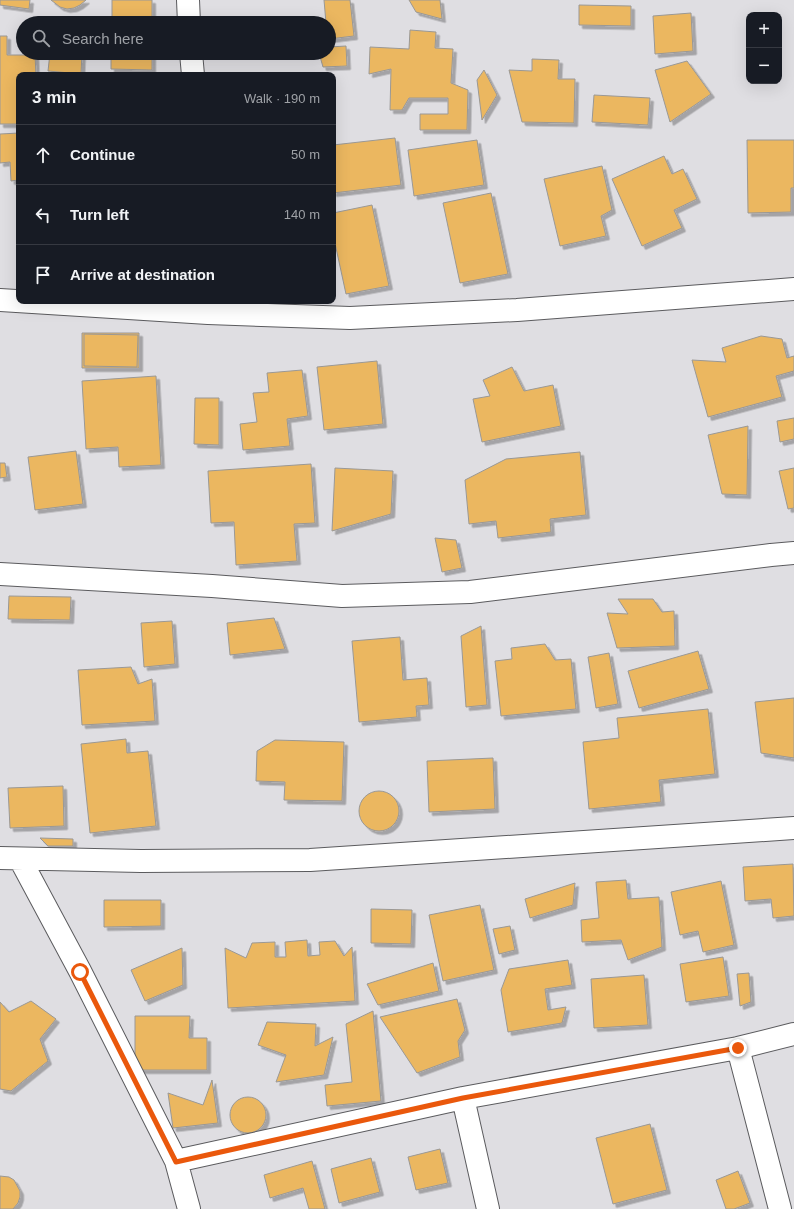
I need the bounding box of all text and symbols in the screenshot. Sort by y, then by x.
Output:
map controls [746,12,782,84]
button: + [746,12,782,48]
search box [16,16,336,60]
icon: search [30,27,52,49]
text: Search here [62,30,144,47]
button: − [746,48,782,84]
text: 3 min [32,88,76,107]
text: Walk · 190 m [244,91,320,106]
icon: ahead [32,144,54,166]
text: Continue [70,146,135,163]
text: 50 m [291,147,320,162]
icon: left [32,204,54,226]
text: Turn left [70,206,129,223]
text: 140 m [284,207,320,222]
icon: arrive [32,264,54,286]
text: Arrive at destination [70,266,215,283]
route start [71,963,89,981]
route end [729,1039,747,1057]

